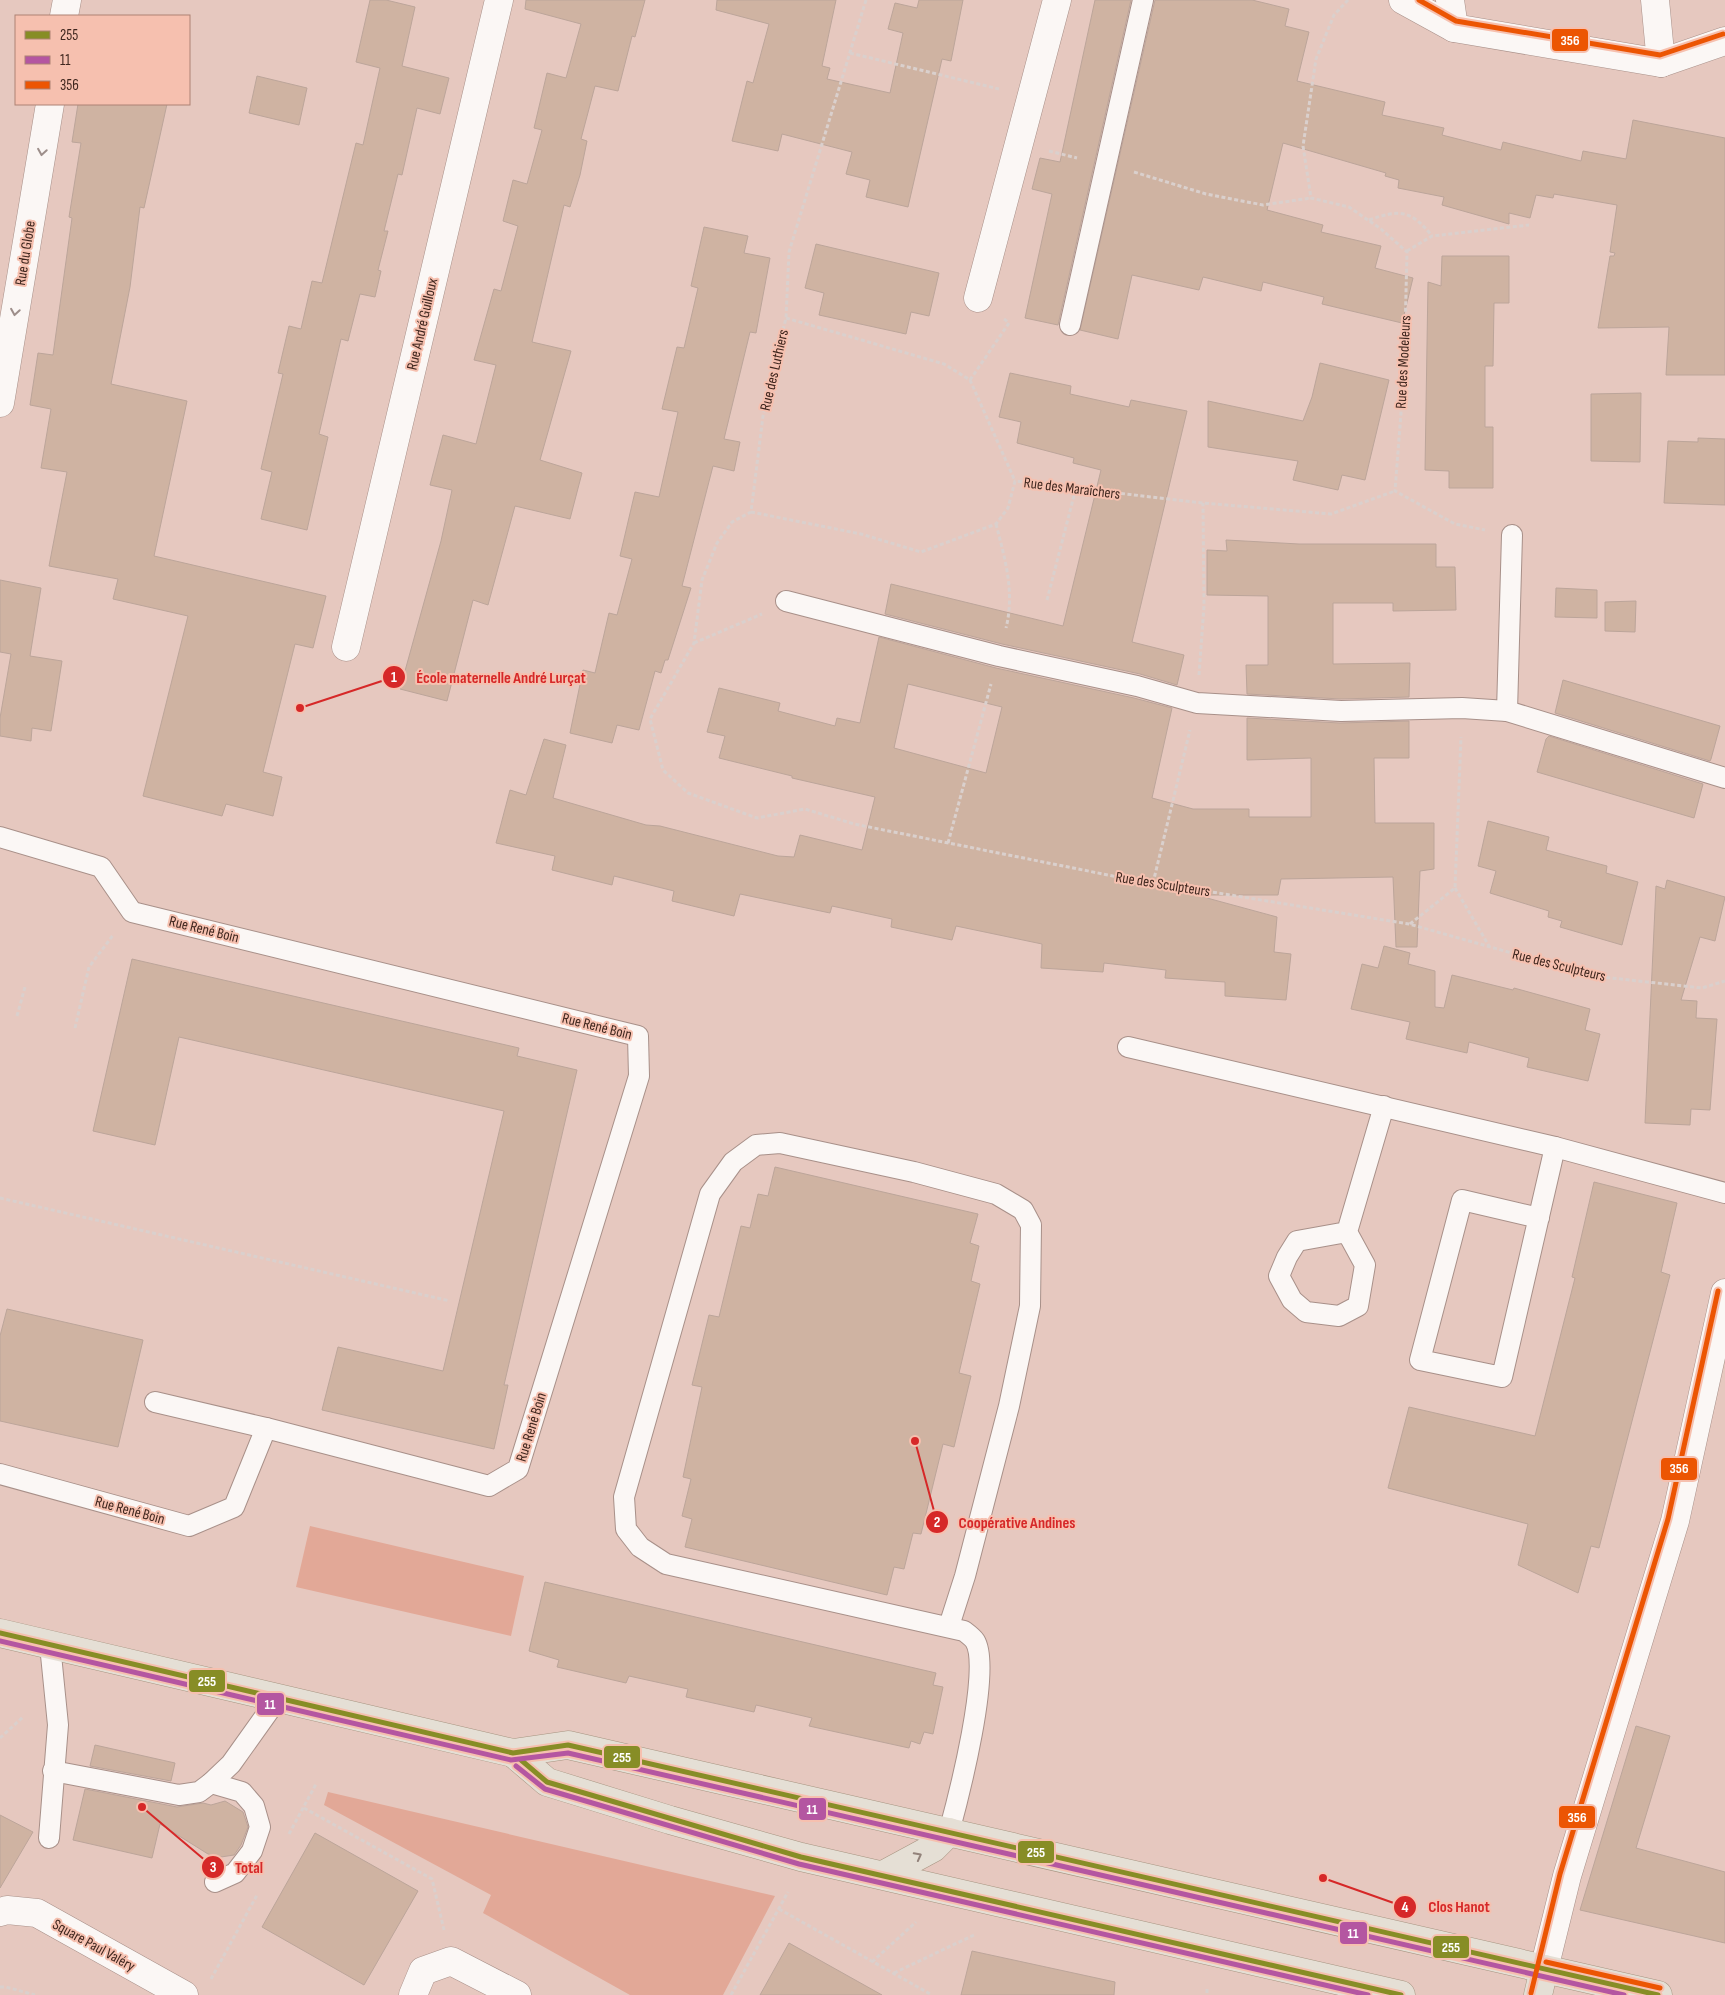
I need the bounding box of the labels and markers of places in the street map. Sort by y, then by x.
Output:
callout: École maternelle André Lurçat [381,662,596,693]
callout: Coopérative Andines [924,1507,1086,1538]
callout: Total [200,1852,273,1883]
callout: Clos Hanot [1393,1891,1499,1922]

